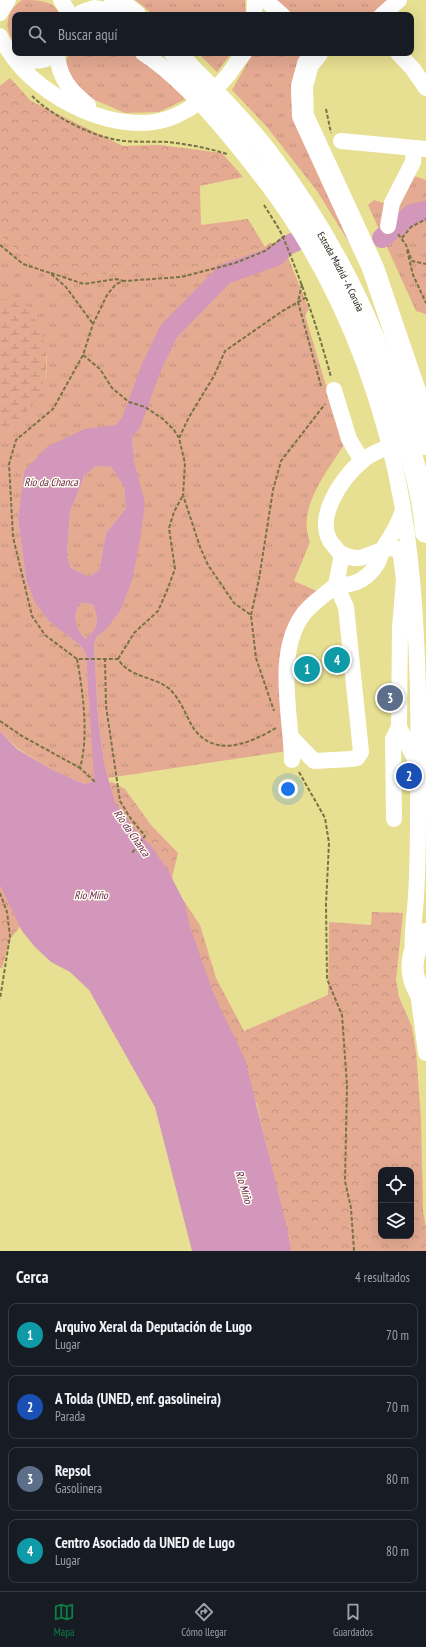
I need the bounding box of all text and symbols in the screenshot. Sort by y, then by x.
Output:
search box [12,12,414,56]
icon: search [26,23,48,45]
text: Buscar aquí [58,25,118,44]
street label: Estrada Madrid - A Coruña [314,229,367,314]
water label: Río da Chanca [24,475,78,489]
pin: 4 [324,645,350,675]
pin: 1 [294,654,320,684]
pin: 3 [377,683,403,713]
pin: 2 [396,761,422,791]
your location [278,779,298,799]
water label: Río da Chanca [111,807,153,859]
water label: Río Miño [74,888,109,902]
map controls [378,1167,414,1239]
button: locate [378,1167,414,1203]
water label: Río Miño [232,1169,256,1206]
button: layers [378,1203,414,1239]
text: Cerca [16,1266,49,1288]
text: 4 resultados [355,1269,410,1286]
text: Arquivo Xeral da Deputación de Lugo [55,1317,252,1336]
text: 1 [27,1327,33,1344]
text: 70 m [386,1327,409,1344]
text: Lugar [55,1336,80,1353]
text: A Tolda (UNED, enf. gasolineira) [55,1389,221,1408]
text: 2 [27,1399,33,1416]
text: 70 m [386,1399,409,1416]
text: Parada [55,1408,85,1425]
text: Repsol [55,1461,91,1480]
text: 3 [27,1471,33,1488]
text: 80 m [386,1471,409,1488]
text: Gasolinera [55,1480,102,1497]
text: Centro Asociado da UNED de Lugo [55,1533,235,1552]
text: 4 [27,1543,33,1560]
text: 80 m [386,1543,409,1560]
text: Lugar [55,1552,80,1569]
tab: Mapa [53,1601,75,1639]
tab: Cómo llegar [181,1601,227,1639]
tab: Guardados [333,1601,373,1639]

